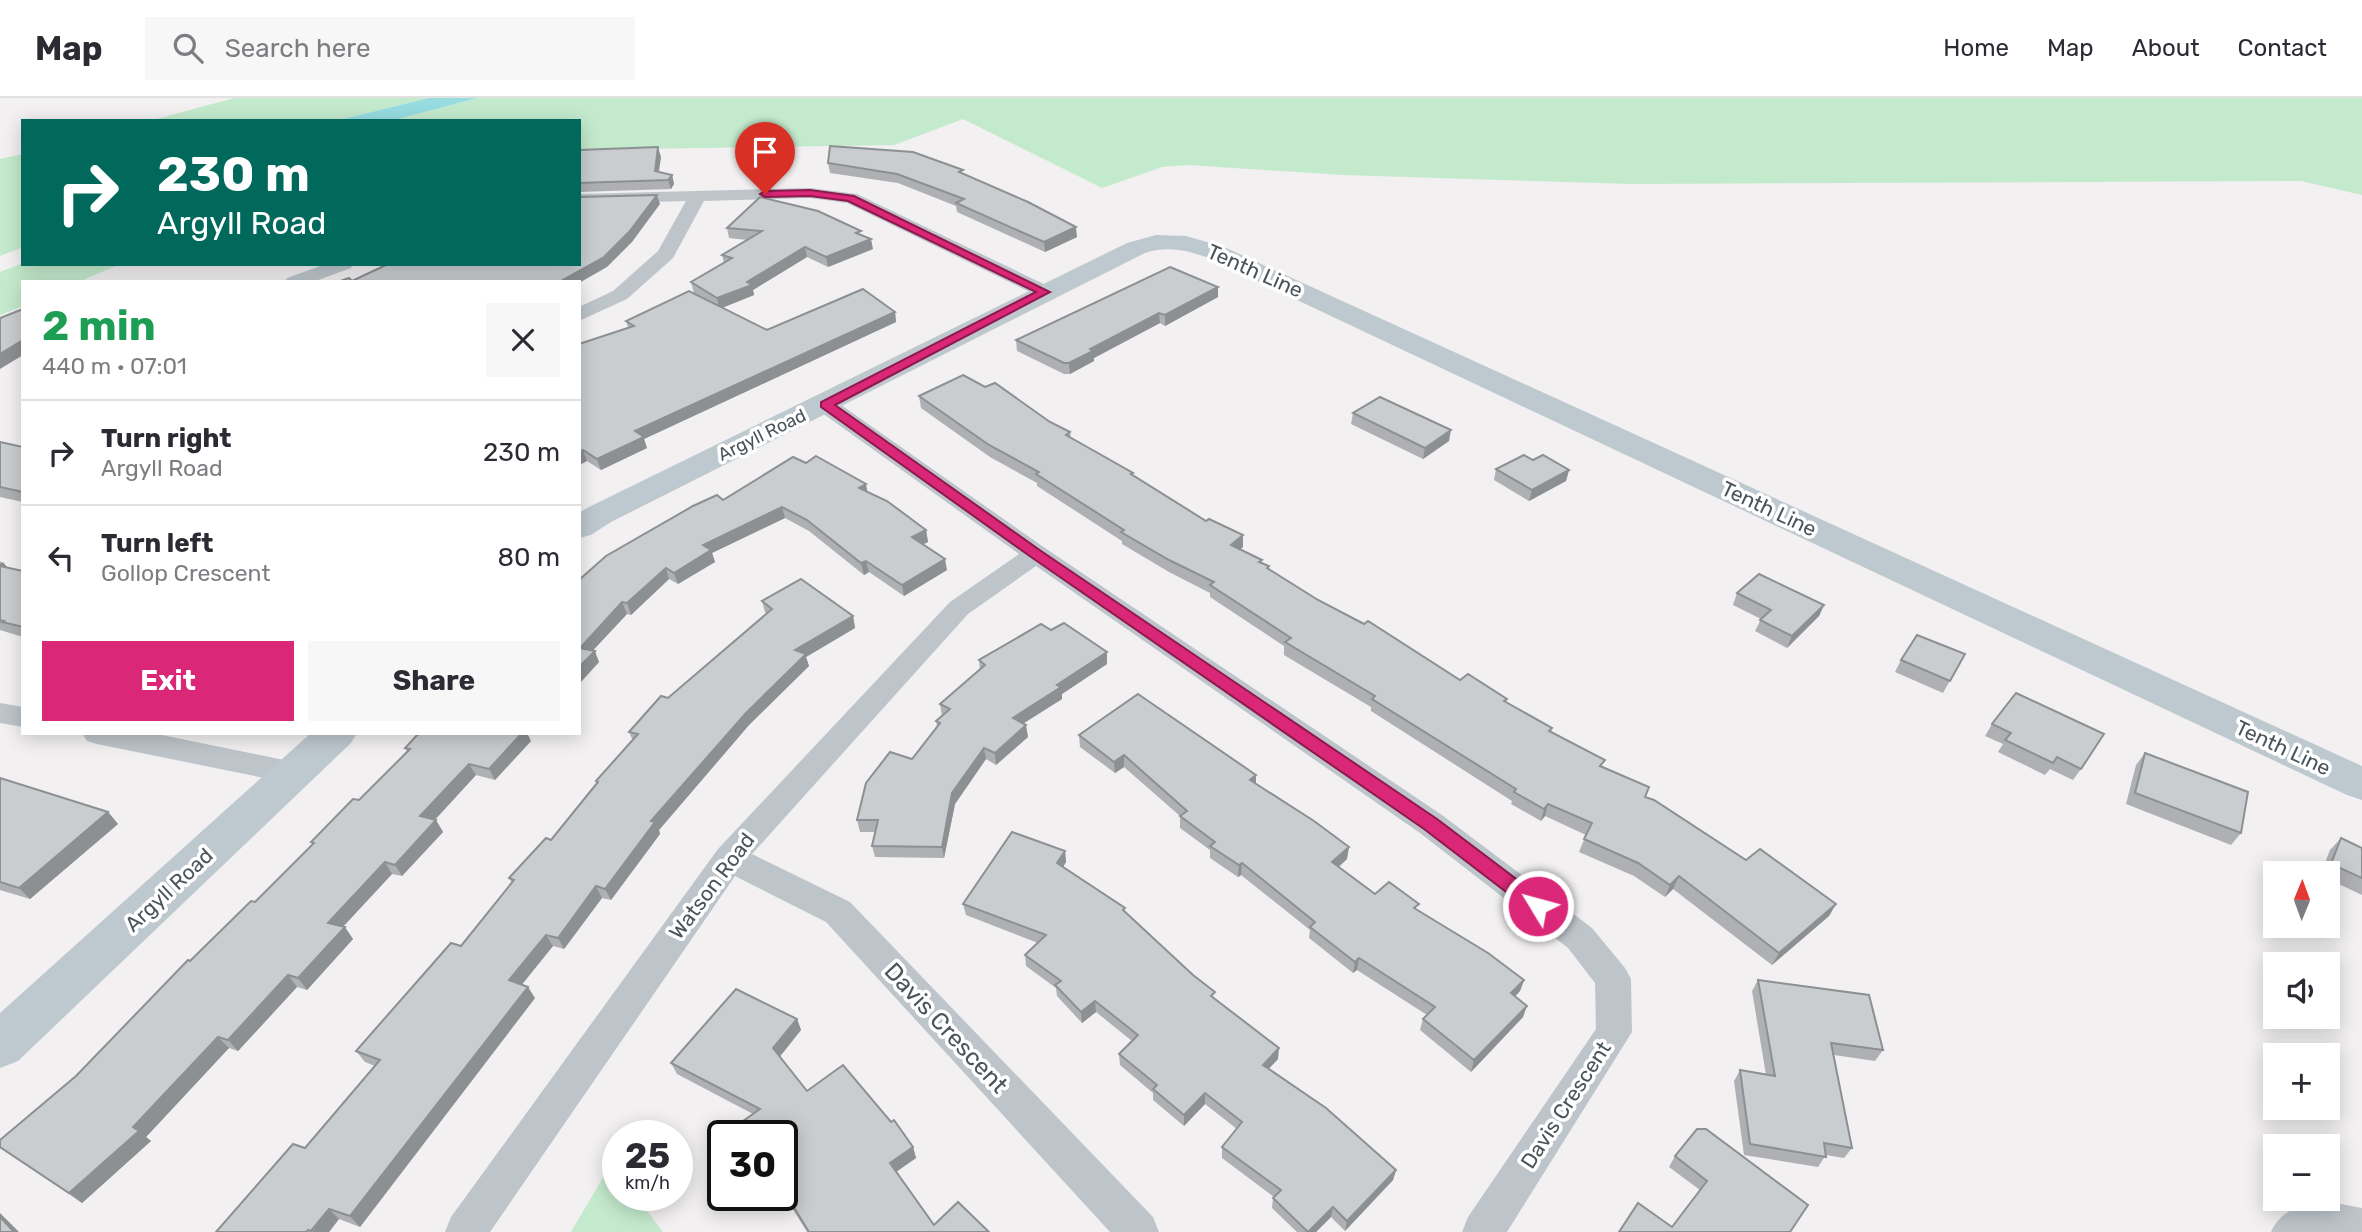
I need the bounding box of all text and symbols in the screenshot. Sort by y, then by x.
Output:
search box [145,17,635,80]
text: Map [35,29,103,68]
icon: search [169,29,207,67]
text: Search here [225,33,370,64]
text: Home [1943,34,2009,62]
text: Map [2047,34,2094,62]
text: About [2132,34,2200,62]
text: Contact [2238,34,2327,62]
pin [735,122,795,194]
icon: arrive [746,133,784,171]
text: 230 m [157,145,310,203]
icon: right [42,147,133,238]
text: Argyll Road [157,204,326,242]
street label: Tenth Line [1204,238,1307,303]
text: 2 min [42,301,156,351]
button: close [486,303,560,377]
text: 440 m · 07:01 [42,352,187,380]
street label: Argyll Road [714,404,810,466]
text: Turn right [101,423,231,454]
icon: right [42,434,80,472]
text: 230 m [483,437,560,468]
text: Argyll Road [101,454,223,482]
street label: Tenth Line [1718,476,1821,541]
text: Turn left [101,528,213,559]
icon: left [42,539,80,577]
text: 80 m [497,542,560,573]
text: Gollop Crescent [101,559,270,587]
button: Exit [42,641,294,721]
button: Share [308,641,560,721]
street label: Tenth Line [2232,715,2335,780]
street label: Watson Road [664,828,760,944]
street label: Argyll Road [120,843,218,937]
north arrow [2263,861,2340,938]
map controls [2263,861,2340,1211]
position arrow [1501,869,1575,943]
button: sound [2263,952,2340,1029]
street label: Davis Crescent [879,957,1013,1099]
street label: Davis Crescent [1515,1036,1616,1173]
button: + [2263,1043,2340,1120]
speed limit sign: 30 [707,1120,798,1211]
button: − [2263,1134,2340,1211]
text: 25 [625,1135,670,1177]
text: km/h [625,1172,670,1194]

